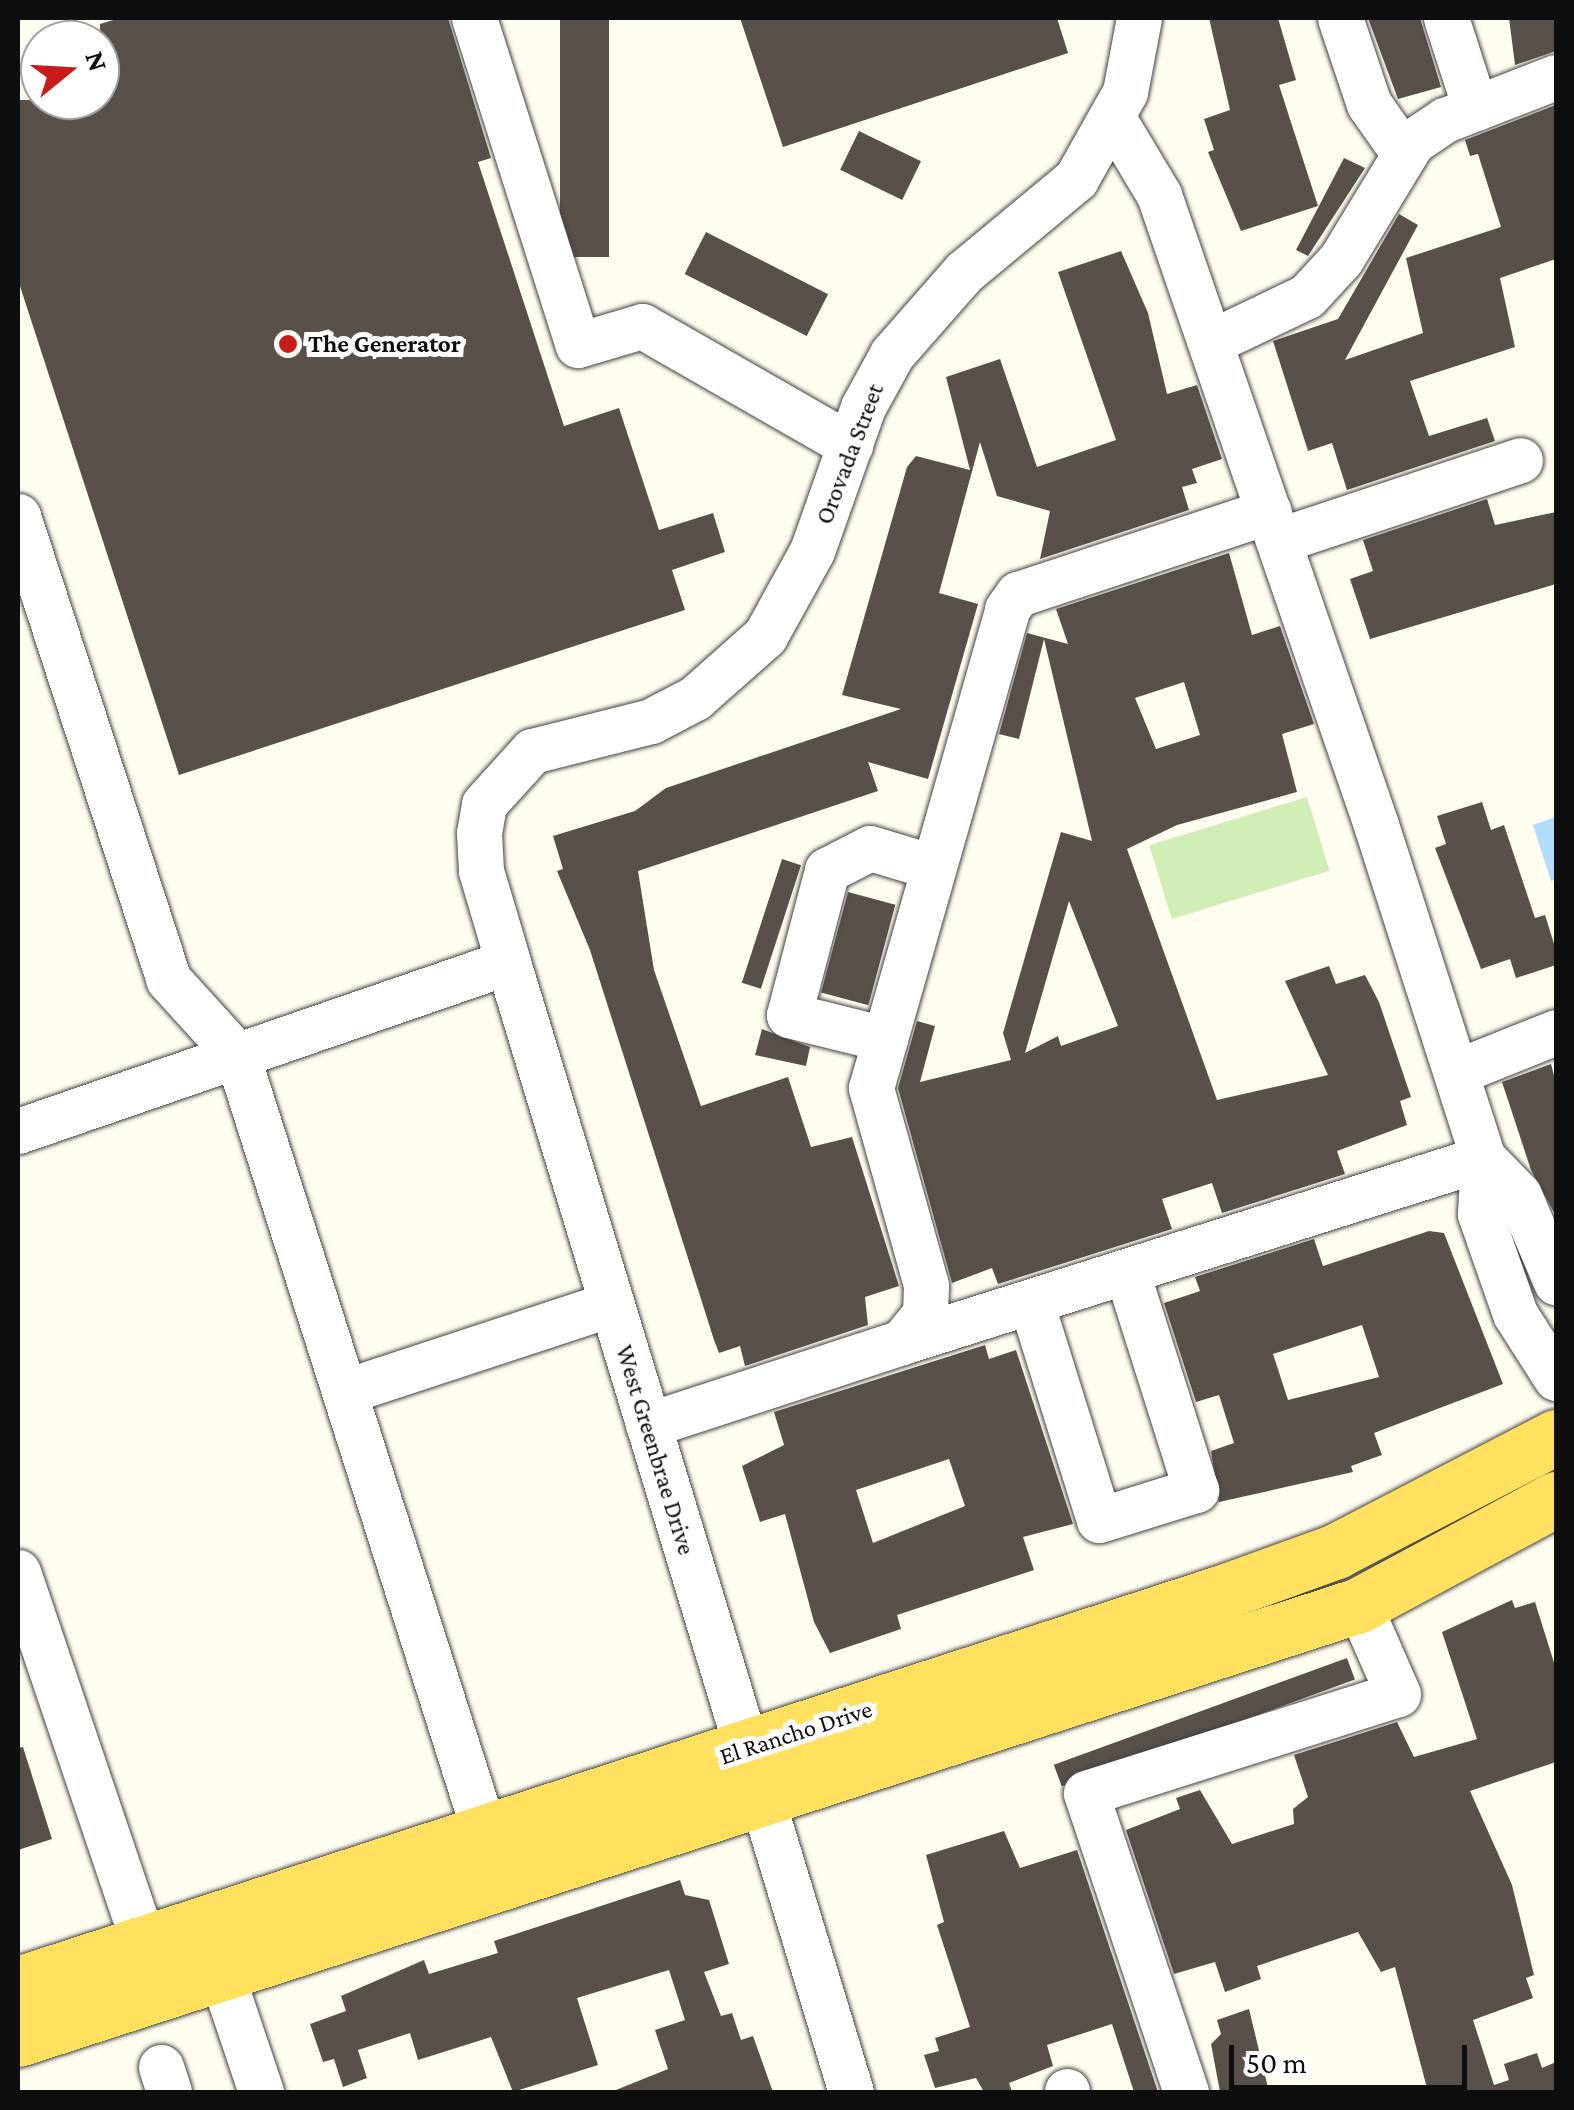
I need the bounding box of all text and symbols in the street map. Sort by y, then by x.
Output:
north arrow [20,20,120,120]
text: N [79,47,115,75]
place label: The Generator [308,329,461,359]
marker: The Generator [277,333,299,355]
street label: Orovada Street [809,379,891,529]
street label: West Greenbrae Drive [609,1341,701,1559]
street label: El Rancho Drive [716,1694,876,1772]
scale bar [1234,2025,1472,2087]
text: 50 m [1246,2046,1307,2079]

